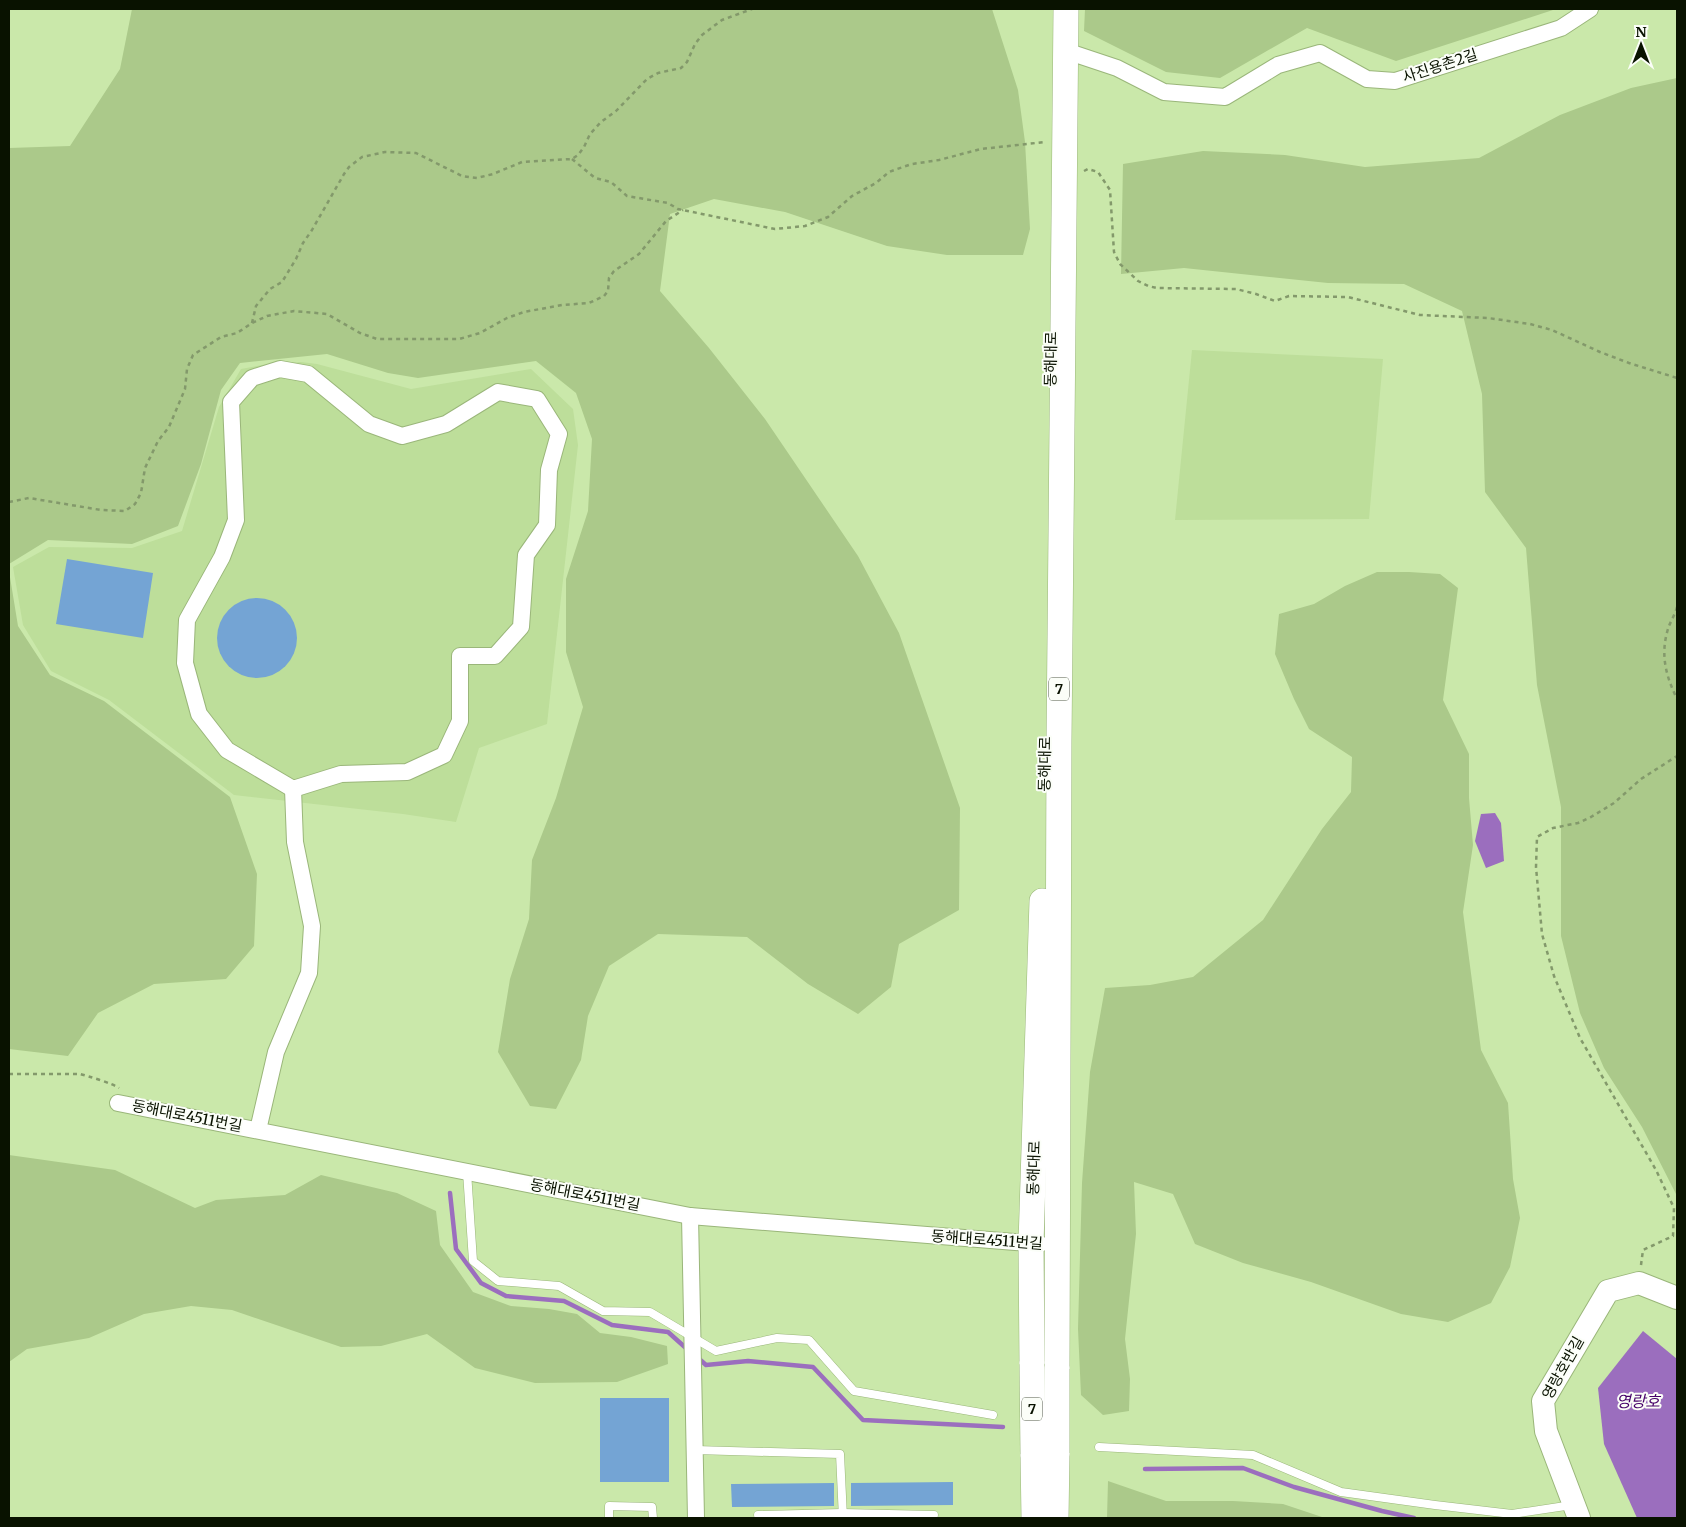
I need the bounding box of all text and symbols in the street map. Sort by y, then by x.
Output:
north arrow [1616,20,1666,70]
text: N [1635,23,1647,41]
street label: 사진용촌2길 [1400,44,1480,87]
street label: 동해대로 [1041,331,1060,387]
road number: 7 [1049,678,1069,701]
street label: 동해대로 [1035,736,1054,792]
street label: 동해대로4511번길 [130,1096,244,1136]
street label: 동해대로 [1023,1140,1044,1196]
street label: 동해대로4511번길 [528,1175,642,1215]
street label: 동해대로4511번길 [931,1226,1043,1253]
street label: 영랑호반길 [1538,1333,1588,1403]
water label: 영랑호 [1616,1391,1661,1411]
road number: 7 [1022,1398,1042,1420]

